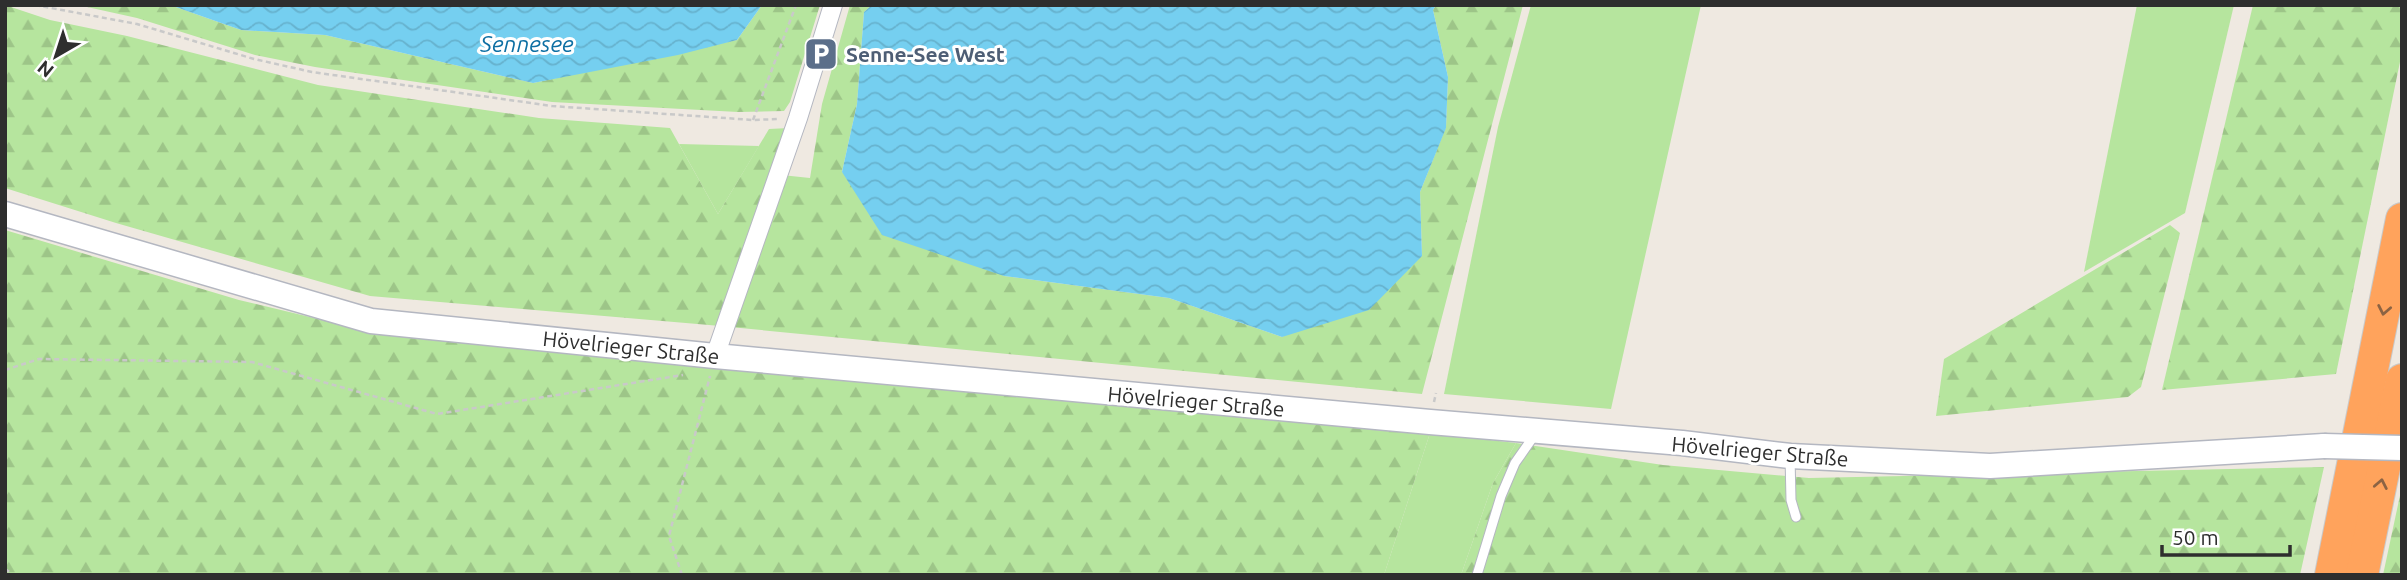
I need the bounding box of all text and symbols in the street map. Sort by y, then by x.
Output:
north arrow [21,21,91,91]
water label: Sennesee [479,31,574,56]
parking icon: Senne-See West [802,35,840,73]
place label: Senne-See West [846,42,1005,66]
text: N [33,56,58,82]
one-way arrow [2377,304,2392,316]
street label: Hövelrieger Straße [541,326,721,368]
street label: Hövelrieger Straße [1107,381,1285,421]
street label: Hövelrieger Straße [1671,431,1849,471]
one-way arrow [2373,478,2388,490]
scale bar [2162,514,2290,558]
text: 50 m [2172,525,2219,549]

